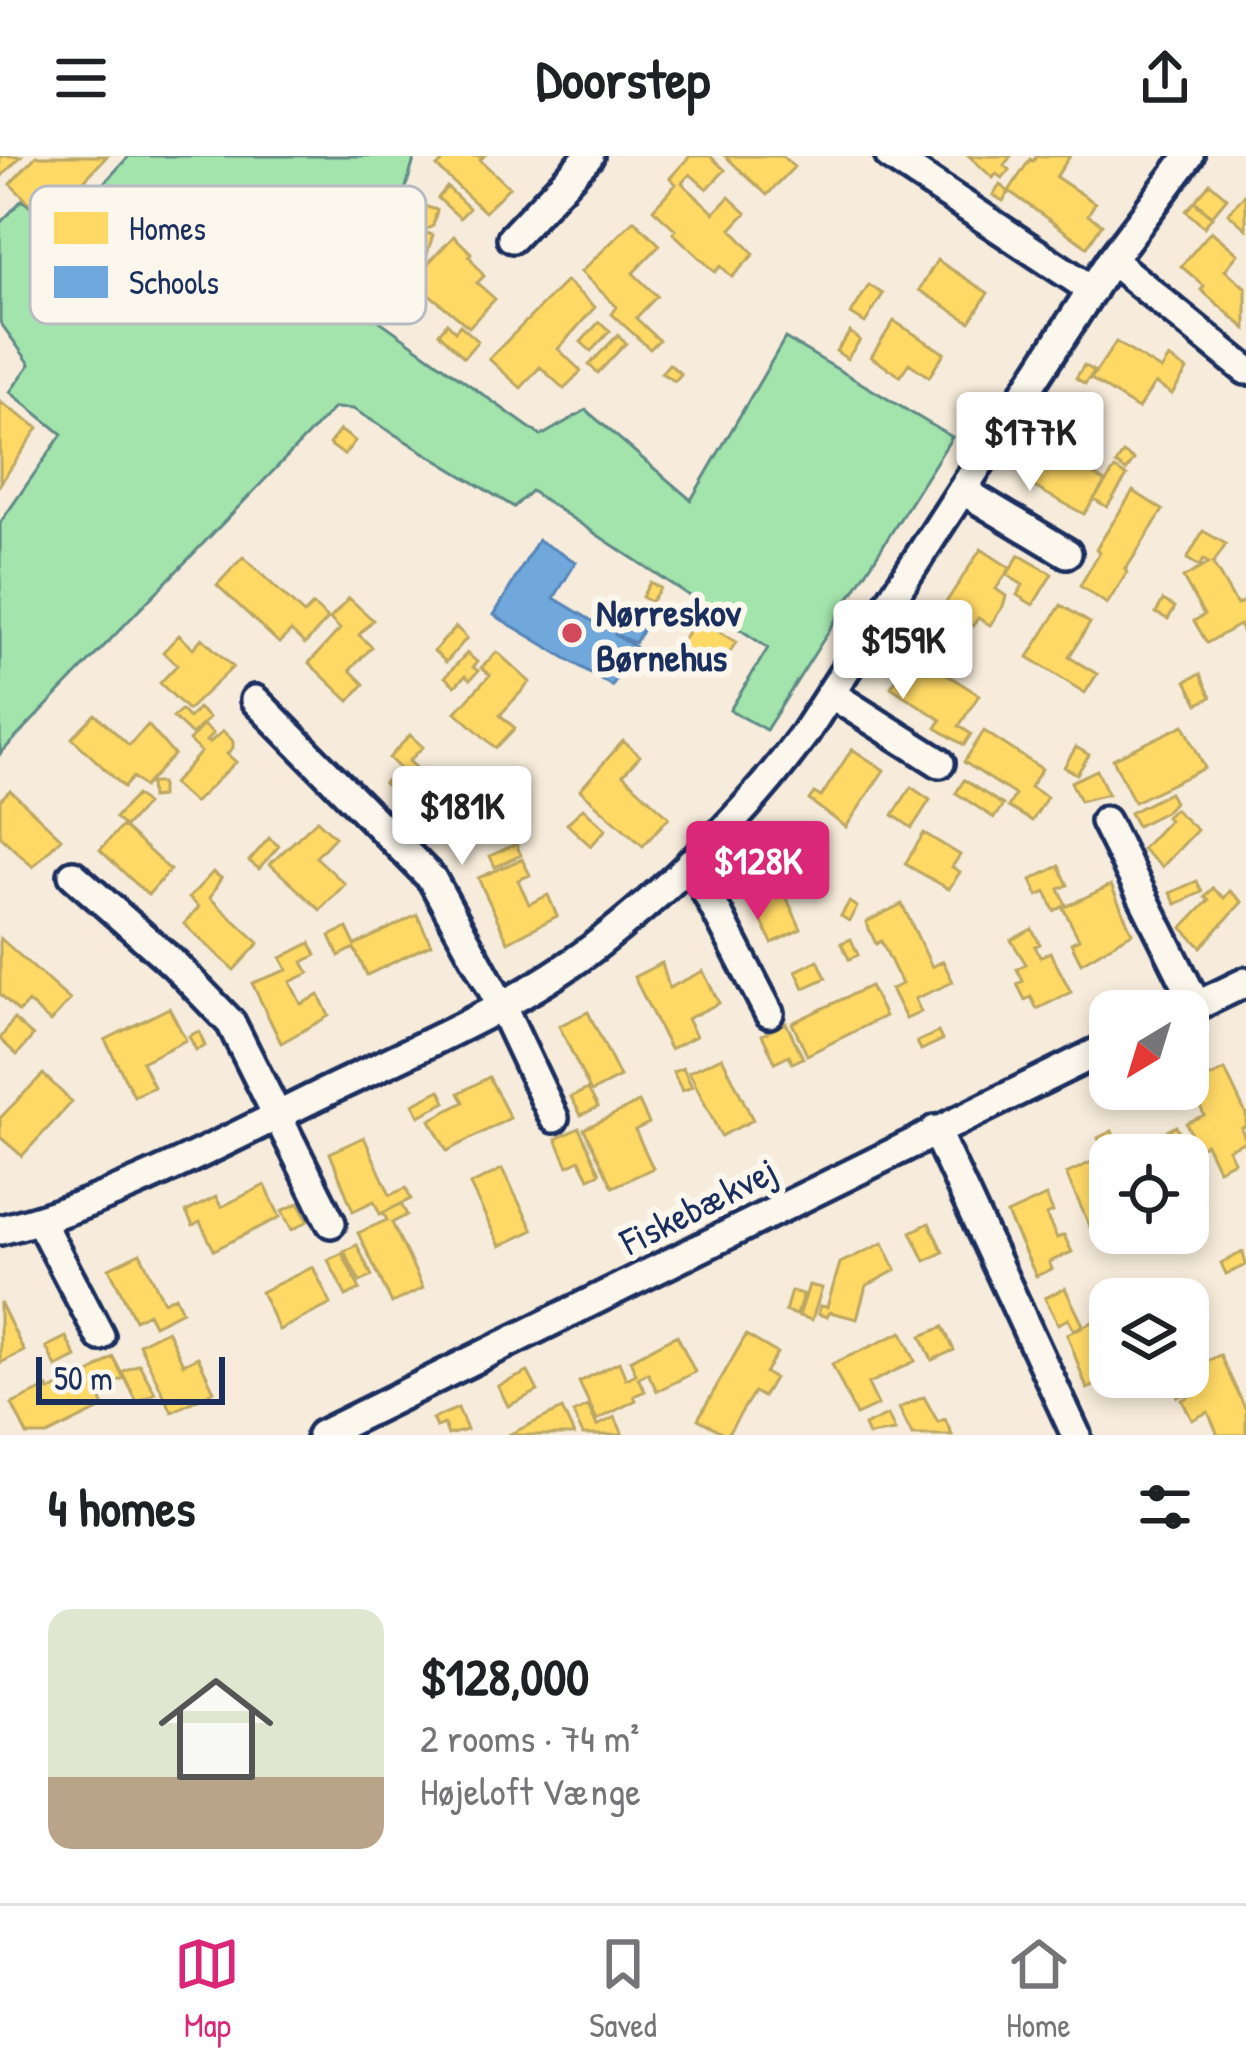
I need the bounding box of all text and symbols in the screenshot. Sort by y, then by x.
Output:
text: Doorstep [536,42,710,115]
icon: menu [48,45,114,111]
icon: share [1132,45,1198,111]
legend [30,186,426,324]
text: Homes [129,206,206,250]
text: Schools [129,260,219,304]
pin: $177K [946,392,1114,494]
text: $177K [984,404,1076,457]
place label: Nørreskov Børnehus [596,585,742,683]
pin: $159K [819,600,987,702]
text: $159K [860,612,946,665]
marker: Nørreskov Børnehus [559,620,585,646]
pin: $181K [378,766,546,868]
text: $181K [419,778,505,831]
pin: $128K [674,821,842,923]
text: $128K [713,833,803,886]
north arrow [1089,990,1209,1110]
map controls [1089,990,1209,1398]
button: locate [1089,1134,1209,1254]
street label: Fiskebækvej [610,1143,785,1267]
button: layers [1089,1278,1209,1398]
scale bar [36,1351,225,1404]
text: 50 m [54,1356,113,1400]
text: 4 homes [48,1473,195,1542]
icon: filters [1132,1474,1198,1540]
text: $128,000 [420,1642,589,1711]
icon: home [144,1657,288,1801]
text: 2 rooms · 74 m² [420,1711,639,1764]
text: Højeloft Vænge [420,1764,641,1817]
tab: Map [174,1931,240,2047]
tab: Saved [589,1931,657,2047]
tab: Home [1006,1931,1072,2047]

